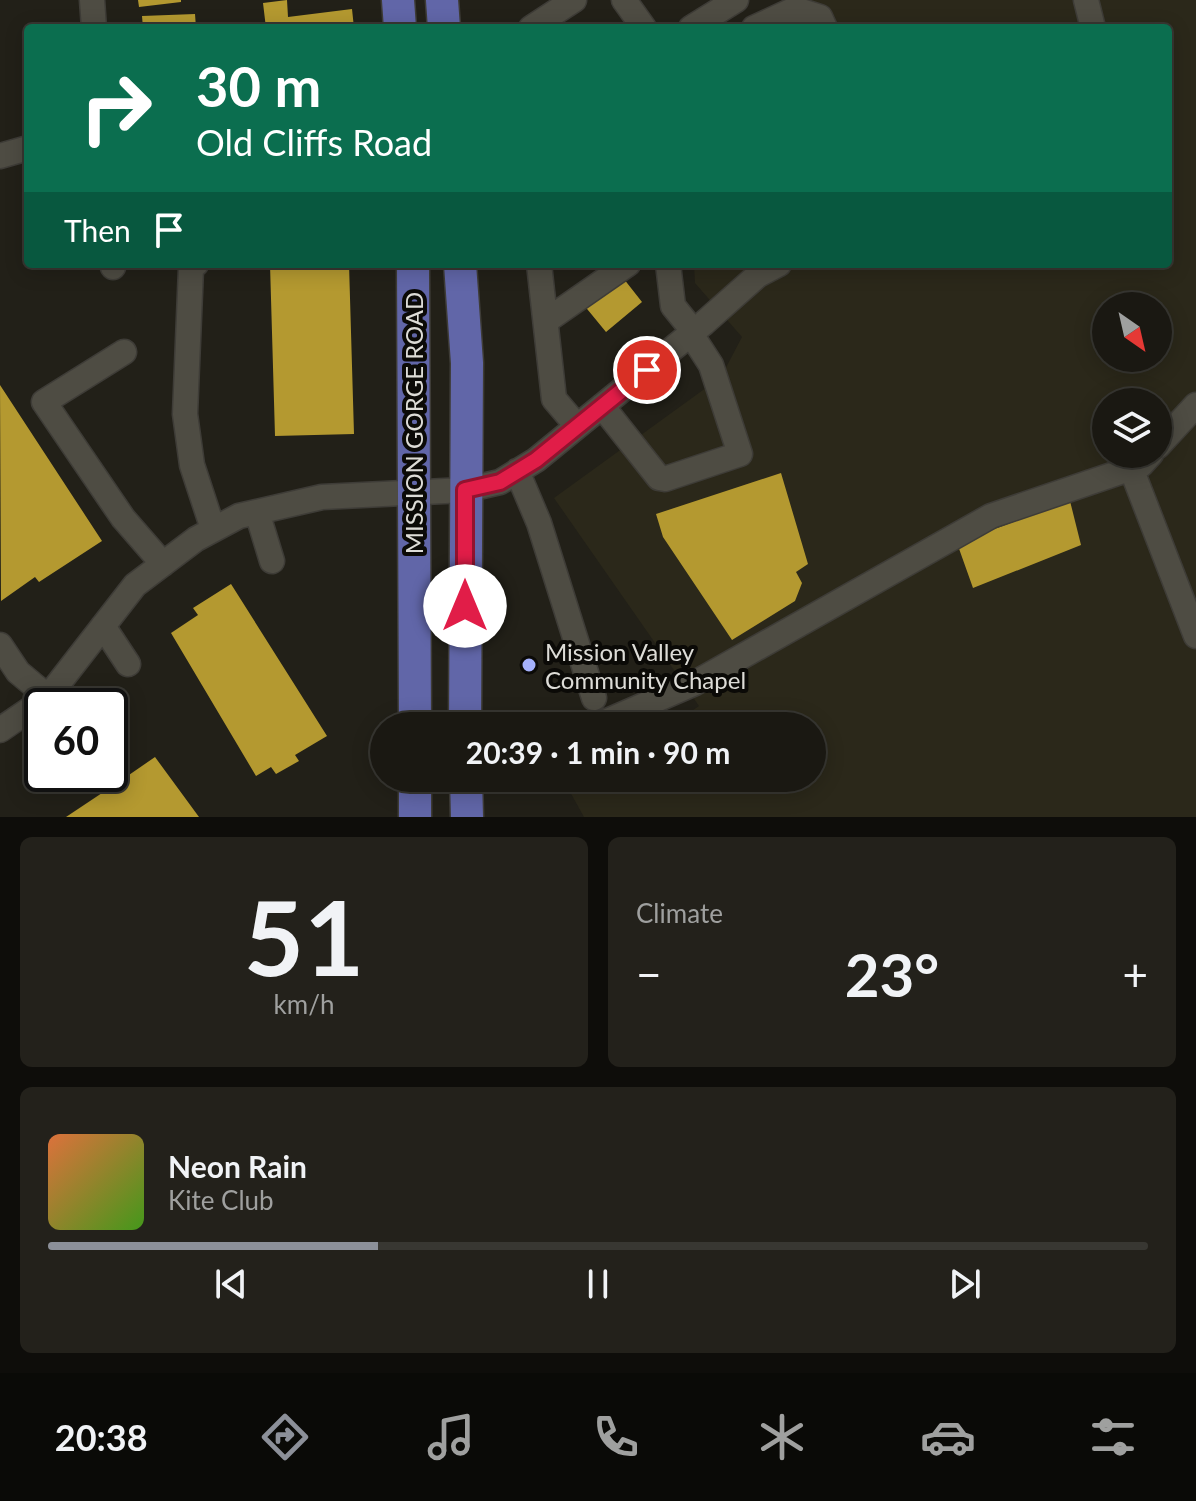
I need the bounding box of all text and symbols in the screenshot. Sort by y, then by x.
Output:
text: 30 m [196,52,321,119]
icon: right [64,56,168,160]
text: Old Cliffs Road [196,120,432,164]
icon: arrive [147,208,191,252]
text: Then [64,212,131,248]
street label: MISSION GORGE ROAD [399,292,428,554]
north arrow [1092,292,1172,372]
map controls [1092,292,1172,468]
pin [613,336,681,404]
icon: arrive [625,348,669,392]
button: layers [1092,388,1172,468]
position arrow [423,564,507,648]
place label: Mission Valley Community Chapel [545,637,746,694]
marker: Mission Valley Community Chapel [520,656,538,674]
speed limit sign: 60 [24,688,128,792]
text: 20:39 · 1 min · 90 m [466,734,730,770]
text: 51 [244,873,364,998]
text: Climate [636,897,723,929]
text: 23° [845,938,939,1010]
text: − [636,948,662,1000]
text: + [1122,948,1148,1000]
text: km/h [274,988,334,1020]
text: Neon Rain [168,1148,307,1184]
text: Kite Club [168,1184,274,1216]
icon: previous [209,1262,253,1306]
icon: pause [576,1262,620,1306]
icon: next [943,1262,987,1306]
icon: directions [257,1409,313,1465]
icon: music [423,1409,479,1465]
icon: phone [588,1409,644,1465]
icon: climate [754,1409,810,1465]
icon: car [920,1409,976,1465]
icon: filters [1085,1409,1141,1465]
text: 20:38 [55,1415,148,1459]

